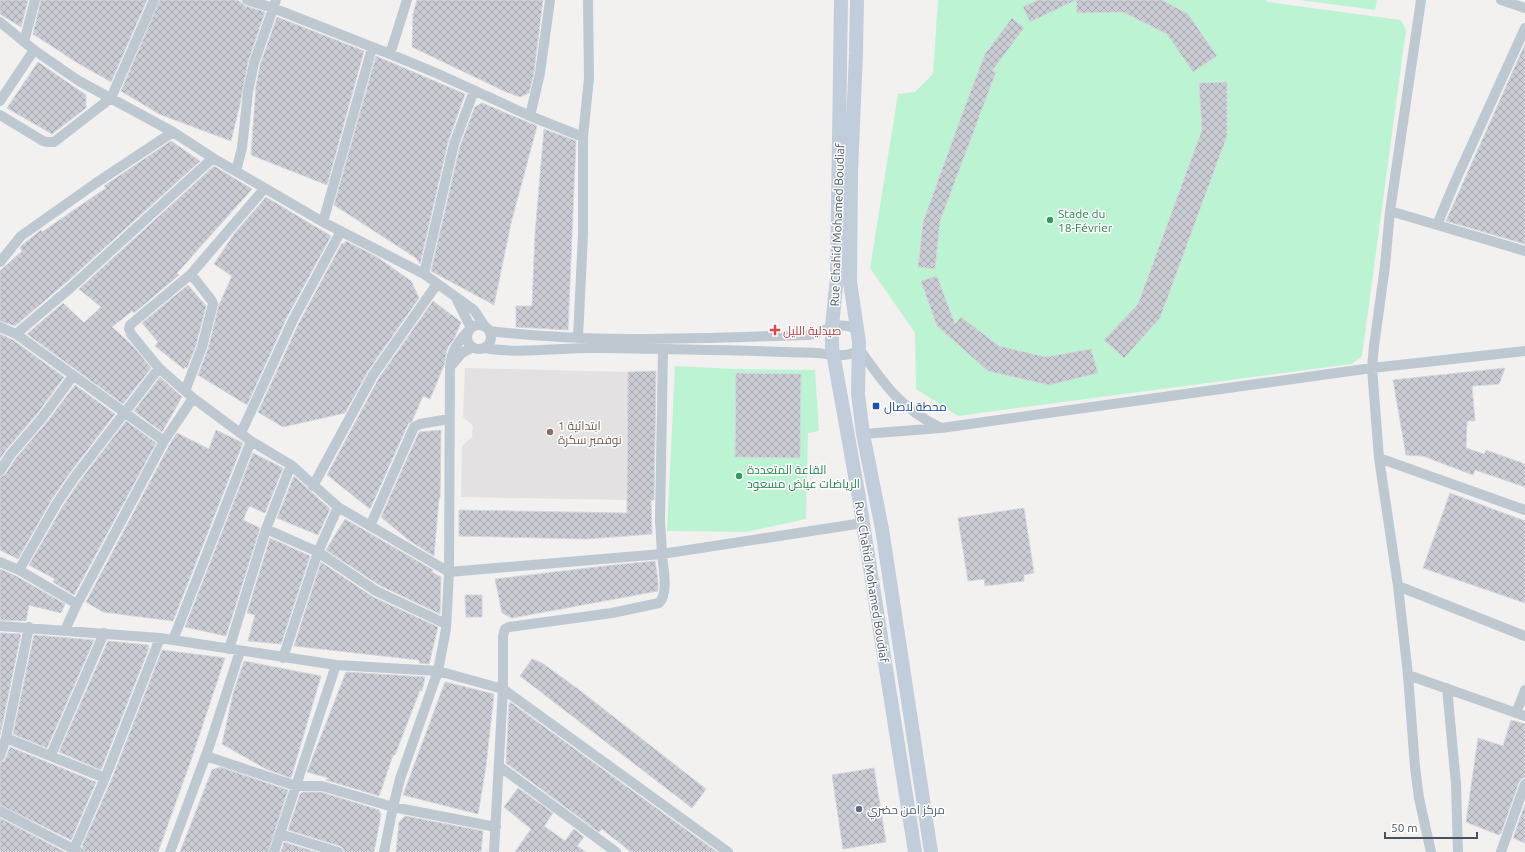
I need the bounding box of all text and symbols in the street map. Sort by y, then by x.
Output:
street label: Rue Chahid Mohamed Boudiaf [828,143,846,307]
place label: Stade du 18-Février [1058,207,1113,234]
marker: Stade du 18-Février [1045,215,1055,225]
place label: صيدلية الليل [783,324,841,338]
marker: صيدلية الليل [770,325,780,335]
place label: محطة لاصال [884,400,947,414]
marker: محطة لاصال [871,401,881,411]
place label: ابتدائية 1 نوفمبر سكرة [558,419,622,447]
marker: ابتدائية 1 نوفمبر سكرة [545,427,555,437]
place label: القاعة المتعددة الرياضات عياض مسعود [747,463,860,491]
marker: القاعة المتعددة الرياضات عياض مسعود [734,471,744,481]
street label: Rue Chahid Mohamed Boudiaf [853,500,891,664]
place label: مركز امن حضري [867,803,945,820]
marker: مركز امن حضري [854,804,864,814]
scale bar [1385,814,1477,840]
text: 50 m [1391,821,1418,834]

